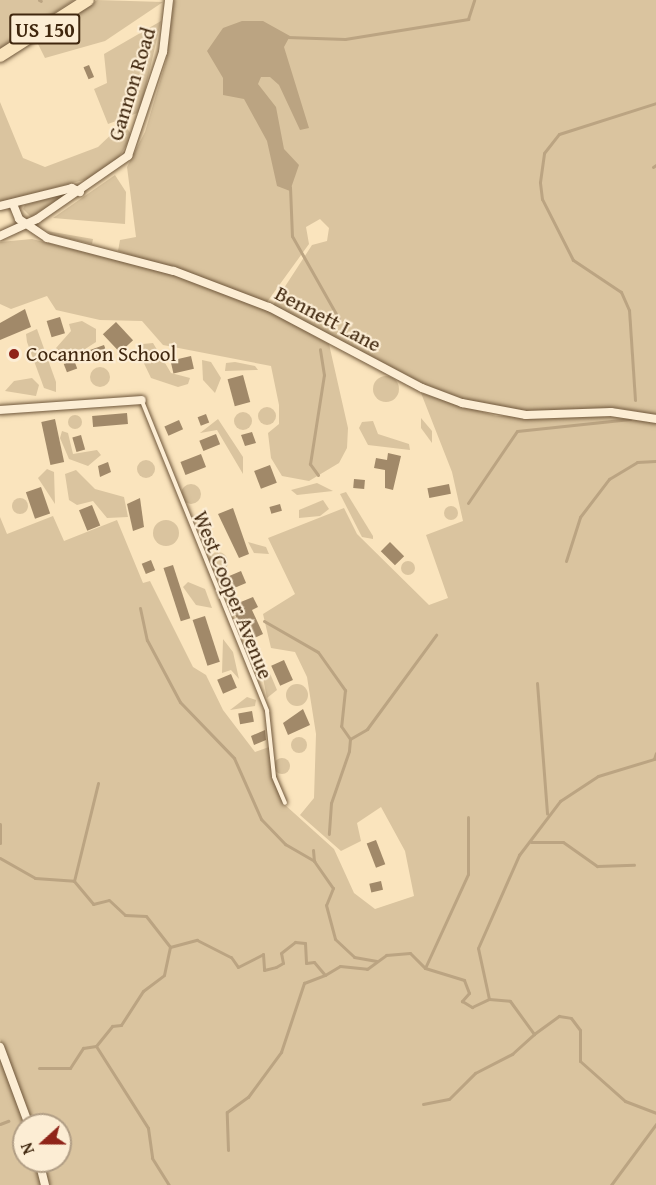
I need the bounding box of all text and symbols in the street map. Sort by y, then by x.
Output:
road number: US 150 [9,12,81,46]
street label: Gannon Road [103,24,161,144]
street label: Bennett Lane [271,281,385,357]
place label: Cocannon School [26,341,176,367]
marker: Cocannon School [7,347,21,361]
street label: West Cooper Avenue [188,507,278,683]
north arrow [12,1113,72,1173]
text: N [14,1139,40,1158]

